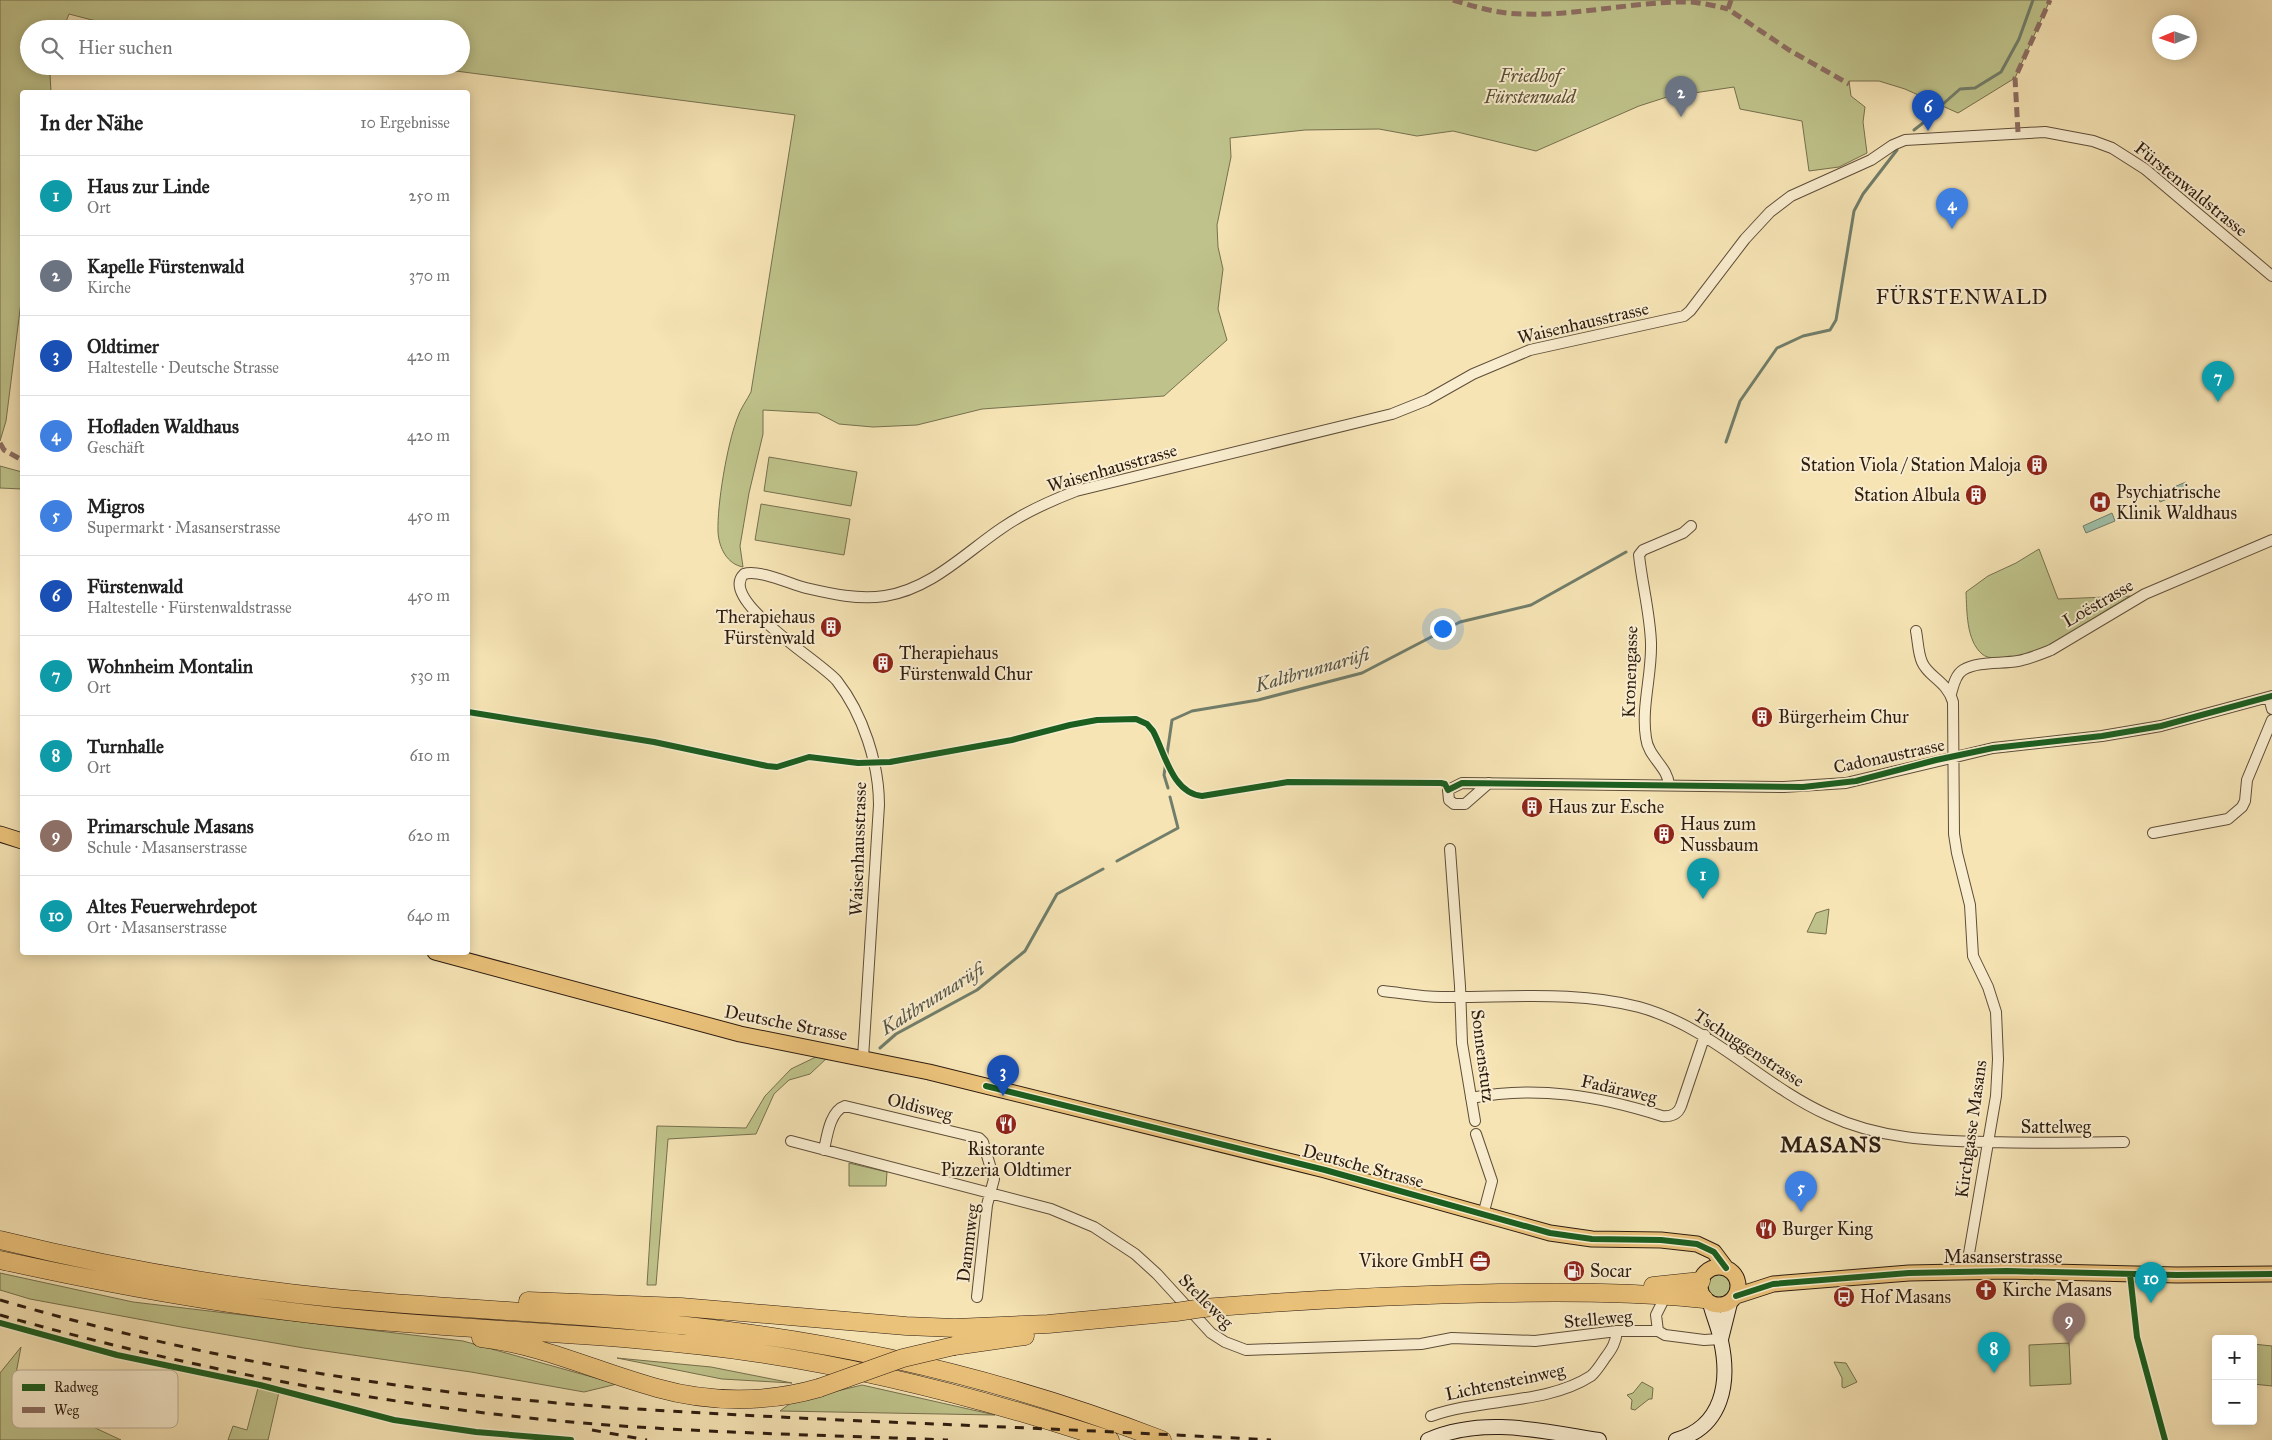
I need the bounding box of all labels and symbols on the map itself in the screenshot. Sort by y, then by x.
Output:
north arrow [2152,15,2197,60]
park label: Friedhof Fürstenwald [1483,65,1577,108]
pin: 2 [1665,76,1697,117]
pin: 6 [1912,90,1944,131]
street label: Fürstenwaldstrasse [2130,137,2252,241]
pin: 4 [1936,188,1968,229]
district label: FÜRSTENWALD [1876,285,2048,309]
street label: Waisenhausstrasse [1515,297,1651,349]
pin: 7 [2202,361,2234,402]
street label: Waisenhausstrasse [1044,439,1180,497]
building icon: Station Viola / Station Maloja [2025,453,2049,477]
place label: Station Viola / Station Maloja [1801,454,2021,476]
place label: Psychiatrische Klinik Waldhaus [2116,481,2237,524]
building icon: Station Albula [1964,483,1988,507]
place label: Station Albula [1854,484,1960,506]
hospital icon: Psychiatrische Klinik Waldhaus [2088,490,2112,514]
street label: Loëstrasse [2059,574,2137,632]
place label: Therapiehaus Fürstenwald [716,606,815,649]
building icon: Therapiehaus Fürstenwald [819,615,843,639]
your location [1430,616,1456,642]
street label: Kronengasse [1617,626,1644,719]
place label: Therapiehaus Fürstenwald Chur [899,642,1033,685]
water label: Kaltbrunnarüfi [1251,642,1374,697]
building icon: Therapiehaus Fürstenwald Chur [871,651,895,675]
building icon: Bürgerheim Chur [1750,705,1774,729]
place label: Bürgerheim Chur [1778,706,1909,729]
street label: Cadonaustrasse [1831,733,1947,779]
street label: Waisenhausstrasse [845,782,871,916]
building icon: Haus zur Esche [1520,795,1544,819]
place label: Haus zur Esche [1548,796,1664,818]
place label: Haus zum Nussbaum [1680,813,1759,856]
building icon: Haus zum Nussbaum [1652,822,1676,846]
pin: 1 [1687,858,1719,899]
water label: Kaltbrunnarüfi [875,956,990,1040]
street label: Deutsche Strasse [723,1000,849,1046]
street label: Tschuggenstrasse [1689,1004,1808,1093]
street label: Sonnenstutz [1466,1008,1500,1104]
pin: 3 [987,1055,1019,1096]
street label: Kirchgasse Masans [1950,1059,1993,1200]
street label: Fadäraweg [1579,1070,1660,1110]
street label: Oldisweg [885,1088,956,1127]
restaurant icon: Ristorante Pizzeria Oldtimer [994,1112,1018,1136]
street label: Sattelweg [2021,1116,2092,1139]
district label: MASANS [1780,1131,1882,1158]
place label: Ristorante Pizzeria Oldtimer [941,1138,1072,1181]
street label: Deutsche Strasse [1300,1139,1426,1193]
pin: 5 [1785,1171,1817,1212]
street label: Dammweg [952,1202,985,1284]
restaurant icon: Burger King [1754,1217,1778,1241]
place label: Burger King [1782,1218,1873,1241]
street label: Masanserstrasse [1944,1246,2062,1268]
office icon: Vikore GmbH [1468,1249,1492,1273]
place label: Vikore GmbH [1358,1250,1464,1272]
fuel station icon: Socar [1562,1259,1586,1283]
place label: Socar [1590,1260,1632,1282]
pin: 10 [2135,1262,2167,1303]
street label: Stelleweg [1173,1269,1239,1334]
church icon: Kirche Masans [1974,1278,1998,1302]
place label: Kirche Masans [2002,1279,2112,1301]
bus stop icon: Hof Masans [1832,1285,1856,1309]
place label: Hof Masans [1860,1286,1951,1308]
pin: 9 [2053,1303,2085,1344]
street label: Stelleweg [1563,1305,1634,1334]
pin: 8 [1978,1332,2010,1373]
street label: Lichtensteinweg [1443,1358,1568,1406]
legend [12,1370,178,1428]
text: Radweg [54,1379,99,1396]
text: Weg [54,1402,80,1419]

